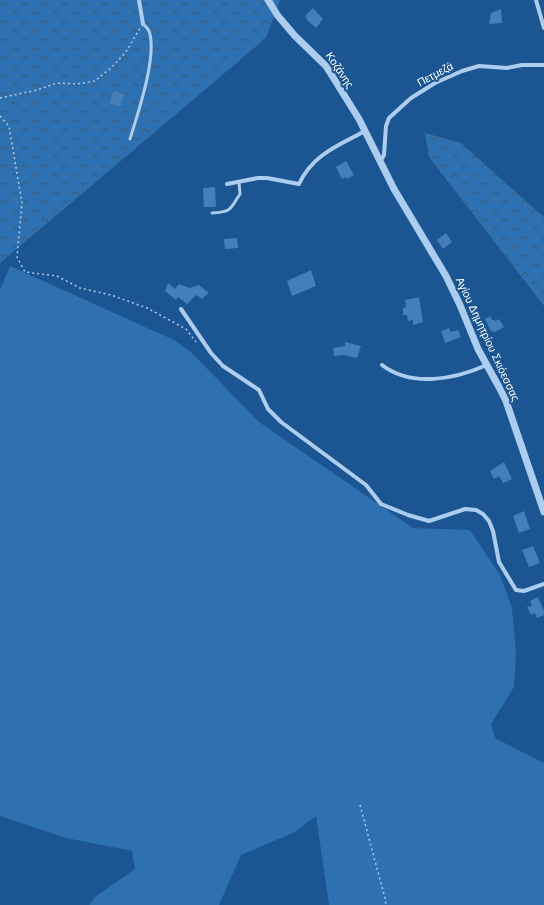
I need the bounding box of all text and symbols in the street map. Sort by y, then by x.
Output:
street label: Κοζάνης [323,49,357,91]
street label: Πετμεζά [415,58,456,89]
street label: Αγίου Δημητρίου Σκιόεσσας [453,275,523,403]

